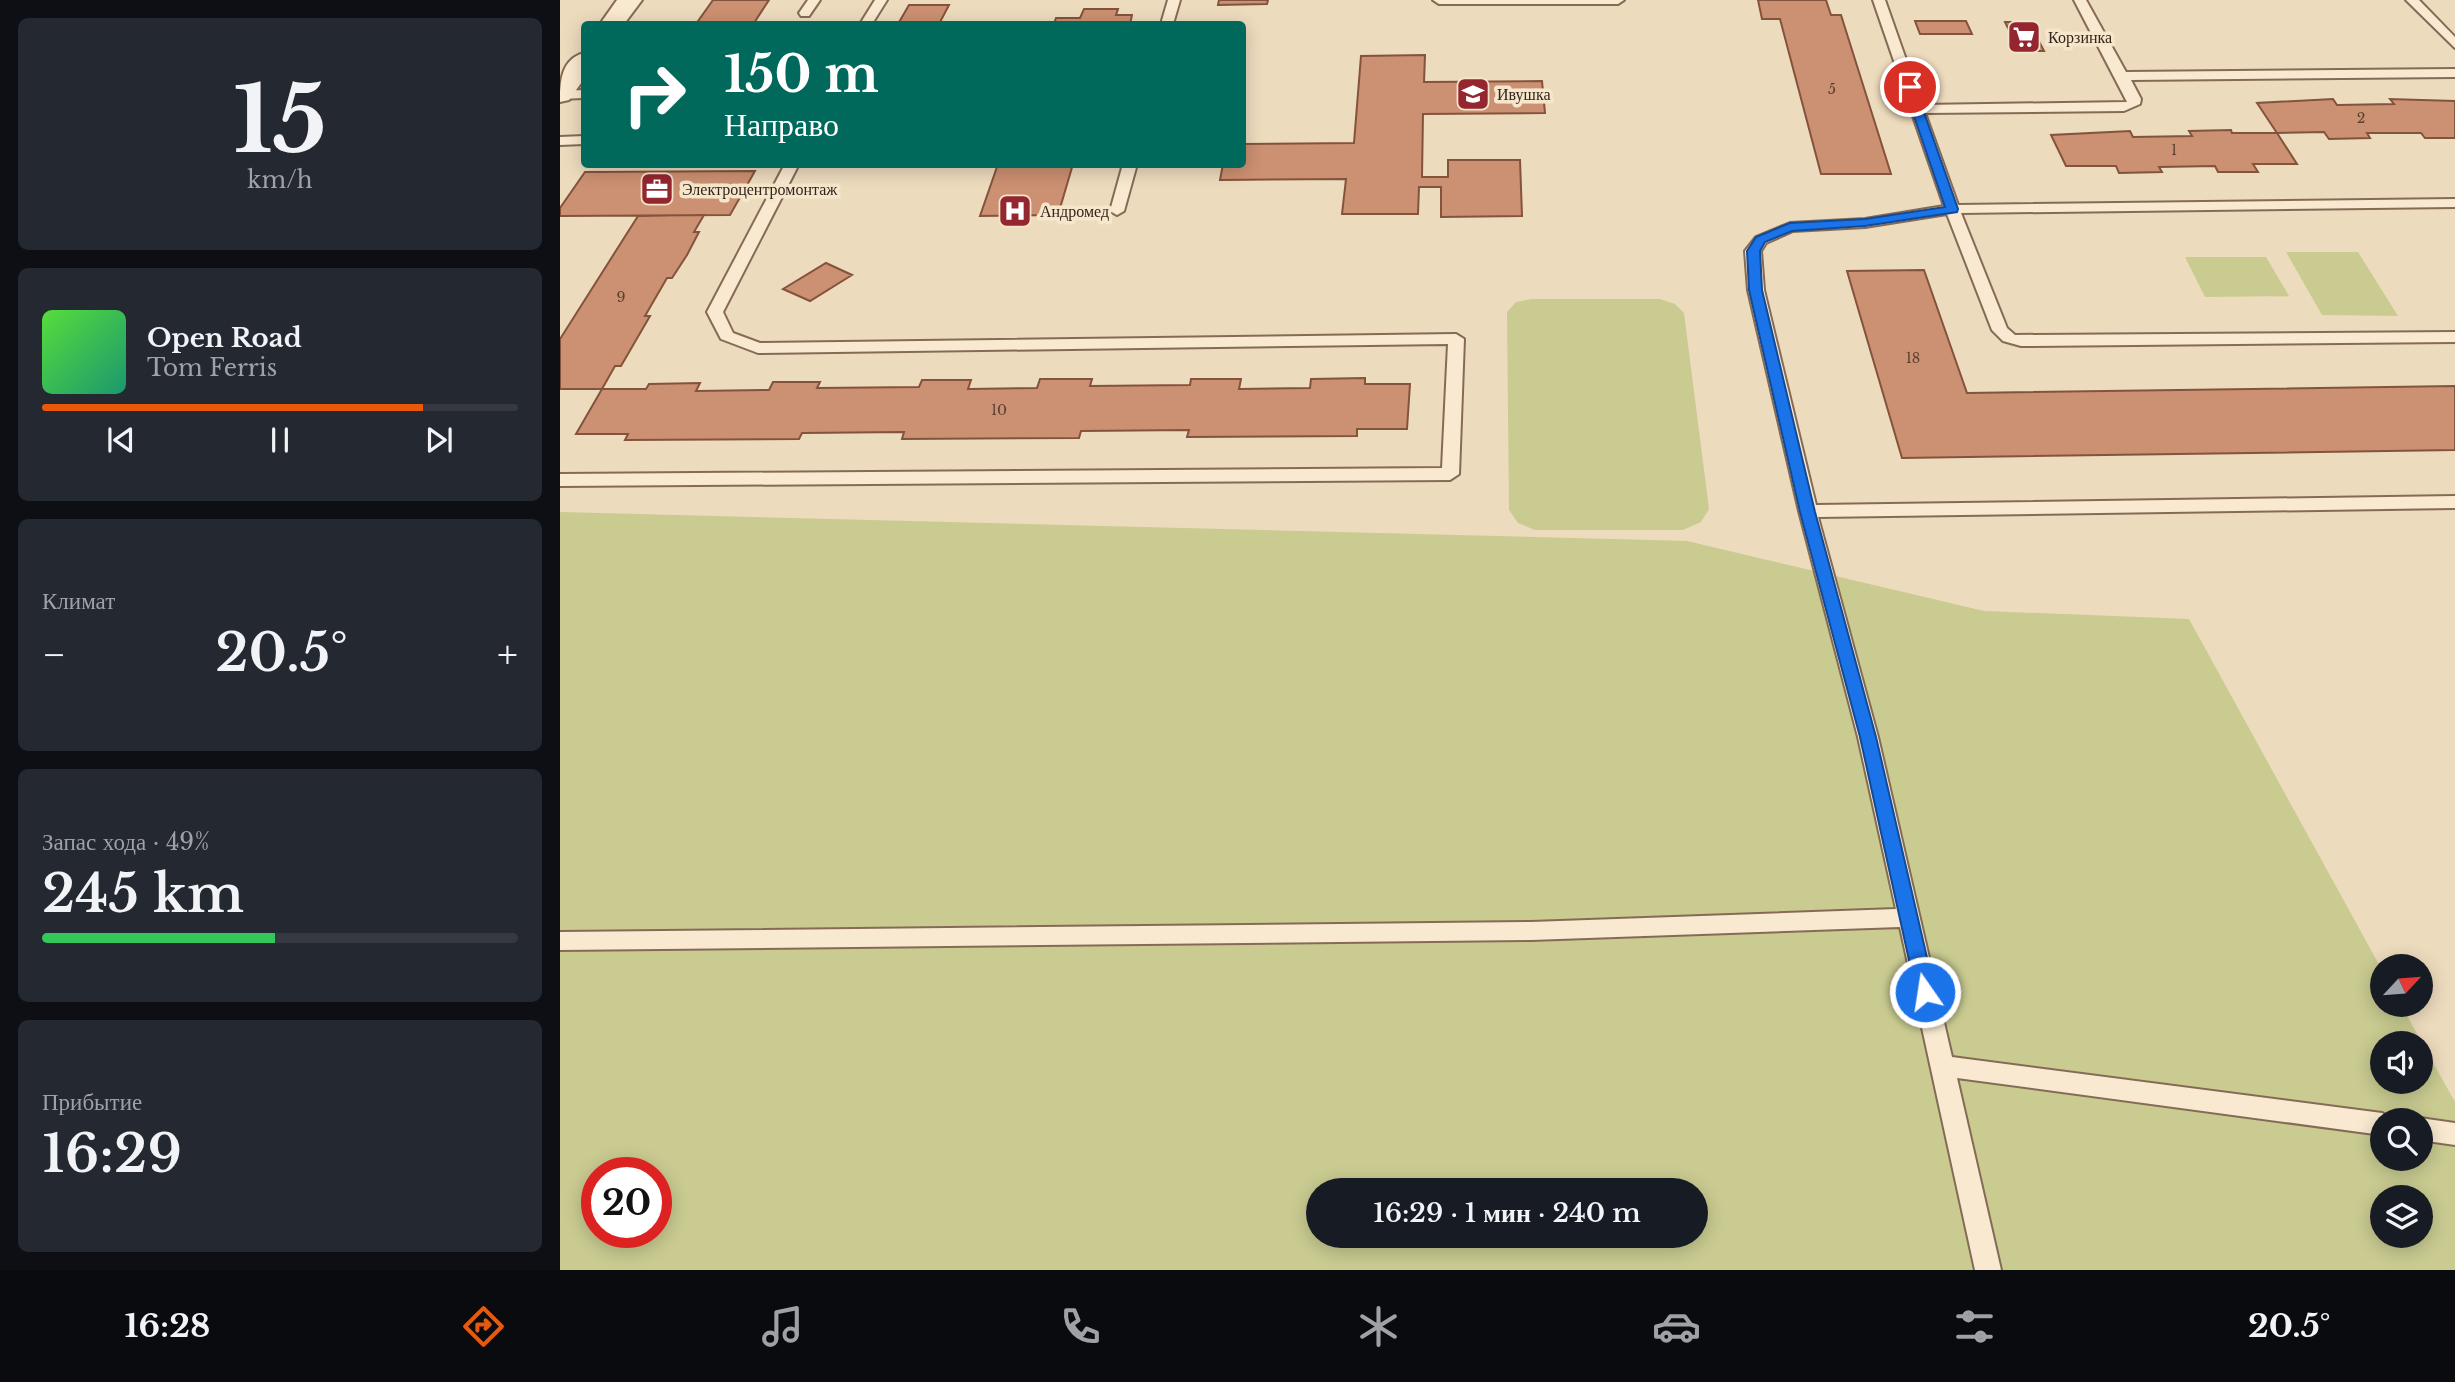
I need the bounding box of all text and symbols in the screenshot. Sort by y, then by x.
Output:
supermarket icon: Корзинка [2005,18,2043,56]
place label: Корзинка [2048,27,2112,47]
text: 150 m [724,44,879,105]
icon: right [609,49,700,140]
pin [1880,57,1940,117]
text: 15 [233,64,327,177]
icon: arrive [1891,68,1929,106]
school or university icon: Ивушка [1454,75,1492,113]
house number: 5 [1828,80,1836,98]
place label: Ивушка [1497,84,1551,104]
text: Направо [724,105,839,145]
house number: 2 [2357,109,2365,127]
house number: 1 [2171,141,2177,159]
text: km/h [247,166,313,194]
office icon: Электроцентромонтаж [638,170,676,208]
place label: Электроцентромонтаж [682,179,838,199]
hospital icon: Андромед [996,192,1034,230]
place label: Андромед [1040,201,1109,221]
house number: 9 [616,288,626,306]
text: Open Road [147,322,302,354]
house number: 18 [1906,349,1920,367]
text: Tom Ferris [147,354,277,382]
house number: 10 [991,401,1007,419]
icon: previous [102,421,140,459]
icon: pause [261,421,299,459]
icon: next [420,421,458,459]
text: Климат [42,587,115,615]
text: 20.5° [215,621,348,685]
text: − [42,631,66,678]
text: + [497,631,518,678]
text: Запас хода · 49% [42,828,210,856]
text: 245 km [42,862,244,926]
north arrow [2370,954,2432,1017]
map controls [2370,954,2433,1248]
position arrow [1888,955,1962,1029]
button: sound [2370,1031,2433,1094]
text: Прибытие [42,1088,142,1116]
button: search [2370,1108,2433,1171]
text: 16:29 [42,1122,182,1186]
speed limit sign: 20 [581,1157,672,1248]
button: layers [2370,1185,2433,1248]
text: 16:29 · 1 мин · 240 m [1373,1197,1641,1229]
icon: directions [459,1302,508,1351]
icon: music [758,1302,807,1351]
icon: phone [1056,1302,1105,1351]
icon: climate [1354,1302,1403,1351]
icon: car [1652,1302,1701,1351]
icon: filters [1950,1302,1999,1351]
text: 16:28 [125,1306,210,1346]
text: 20.5° [2248,1306,2330,1346]

